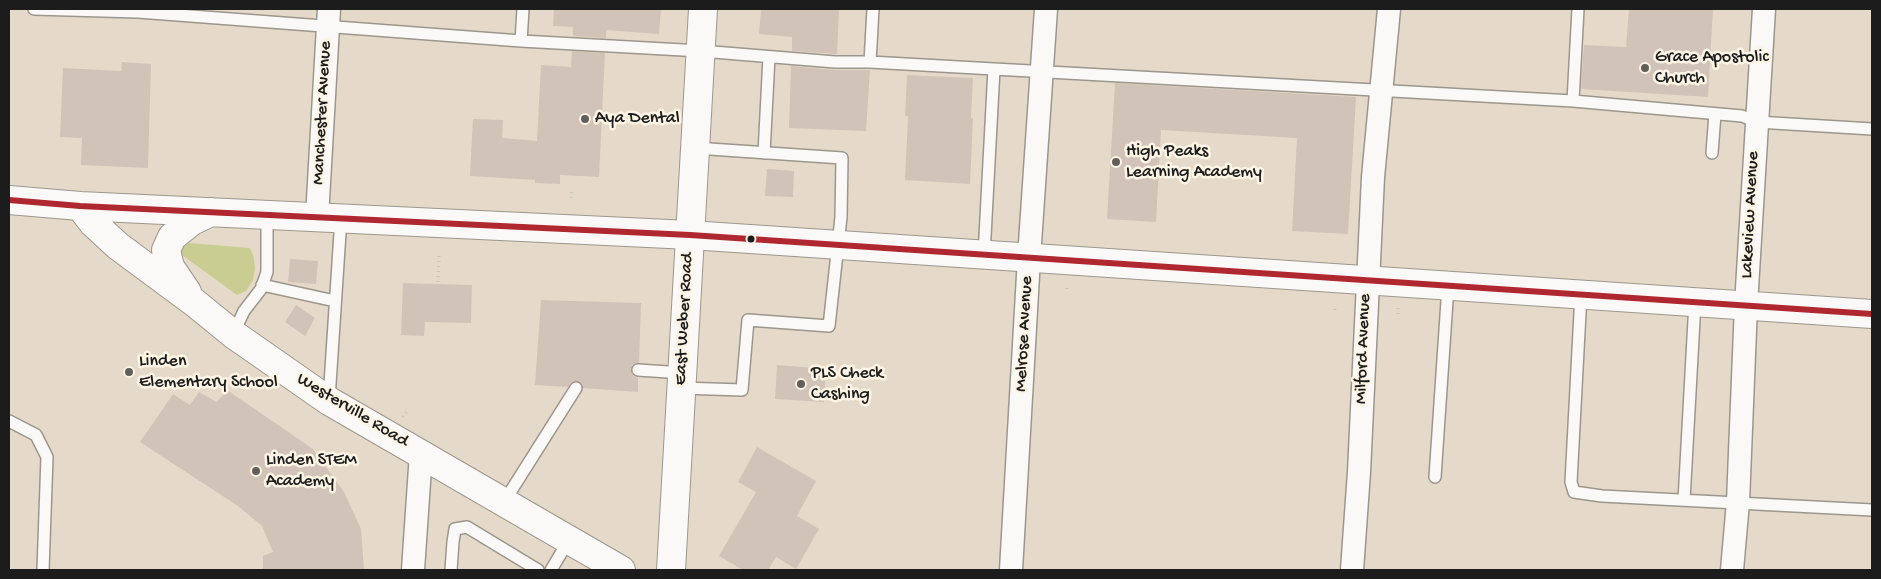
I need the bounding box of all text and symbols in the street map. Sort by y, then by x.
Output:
street label: Manchester Avenue [308,40,338,186]
place label: Grace Apostolic Church [1655,47,1769,90]
marker: Grace Apostolic Church [1639,62,1651,74]
place label: Aya Dental [595,108,680,130]
marker: Aya Dental [579,113,591,125]
place label: High Peaks Learning Academy [1126,141,1262,183]
street label: Lakeview Avenue [1737,151,1765,279]
marker: High Peaks Learning Academy [1110,156,1122,168]
unlabelled marker [746,234,756,244]
street label: East Weber Road [671,252,699,386]
street label: Melrose Avenue [1011,276,1039,392]
street label: Milford Avenue [1351,293,1377,405]
place label: Linden Elementary School [139,351,278,394]
place label: PLS Check Cashing [811,363,883,406]
marker: Linden Elementary School [123,366,135,378]
street label: Westerville Road [292,369,412,453]
marker: PLS Check Cashing [795,378,807,390]
place label: Linden STEM Academy [266,450,357,492]
marker: Linden STEM Academy [250,465,262,477]

